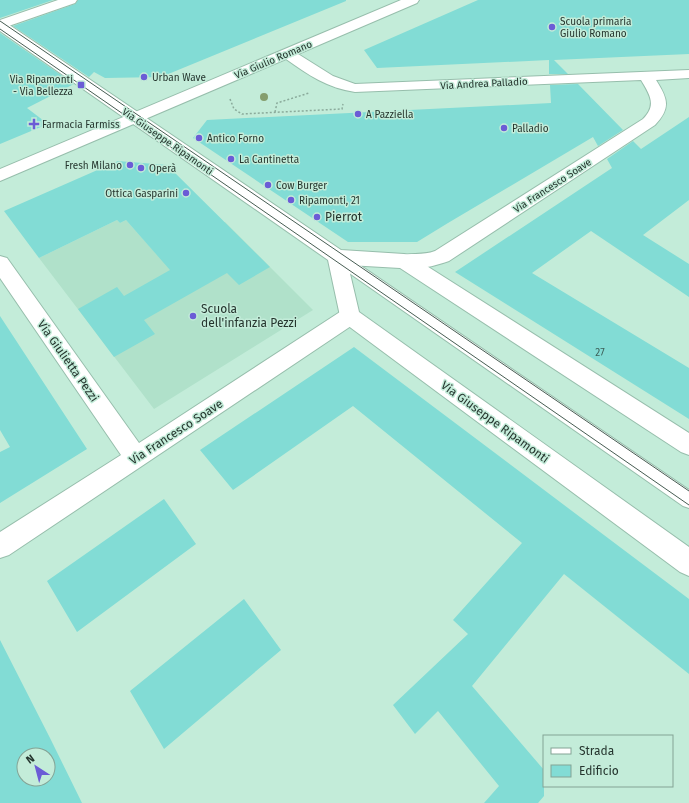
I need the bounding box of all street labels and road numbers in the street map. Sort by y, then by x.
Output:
street label: Via Giulio Romano [233,38,314,82]
street label: Via Andrea Palladio [440,76,528,92]
street label: Via Giuseppe Ripamonti [120,106,215,178]
street label: Via Francesco Soave [511,156,594,215]
street label: Via Giulietta Pezzi [35,318,101,404]
street label: Via Giuseppe Ripamonti [438,378,552,466]
street label: Via Francesco Soave [127,397,225,467]

